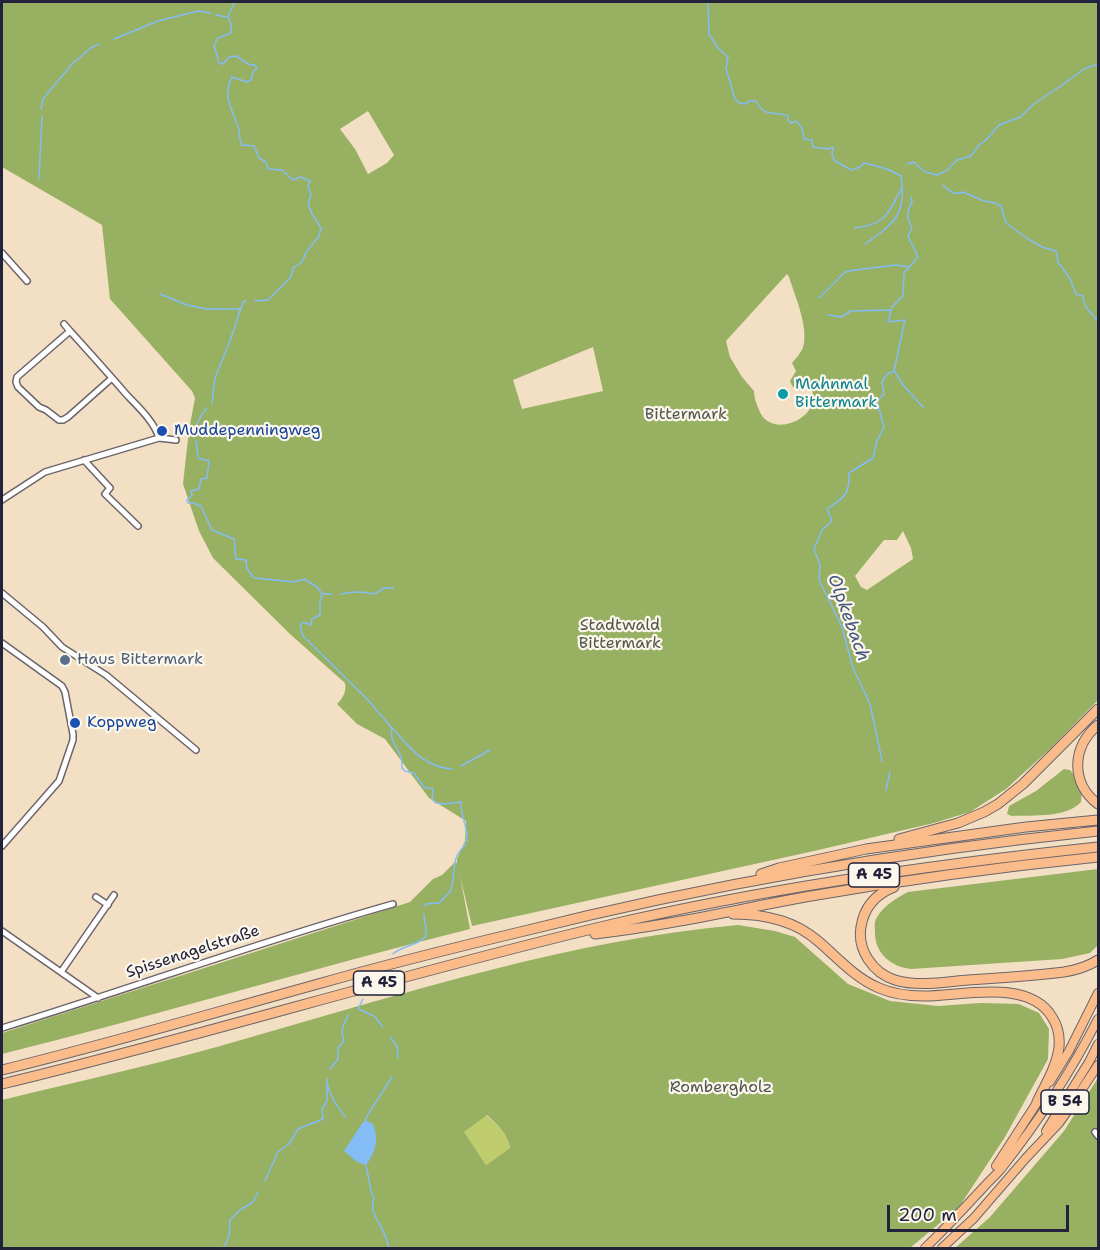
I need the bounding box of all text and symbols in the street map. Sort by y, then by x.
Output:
place label: Mahnmal Bittermark [795,375,877,413]
marker: Mahnmal Bittermark [776,387,790,401]
park label: Bittermark [645,405,727,425]
place label: Muddepenningweg [174,421,321,441]
marker: Muddepenningweg [155,424,169,438]
water label: Olpkebach [822,572,874,664]
park label: Stadtwald Bittermark [579,616,661,654]
place label: Haus Bittermark [77,650,203,670]
marker: Haus Bittermark [58,653,72,667]
place label: Koppweg [87,713,157,733]
marker: Koppweg [68,716,82,730]
road number: A 45 [848,863,900,887]
street label: Spissenagelstraße [124,921,262,983]
road number: A 45 [354,971,404,995]
park label: Rombergholz [670,1078,772,1098]
road number: B 54 [1041,1090,1089,1114]
scale bar [890,1193,1072,1231]
text: 200 m [898,1203,957,1227]

